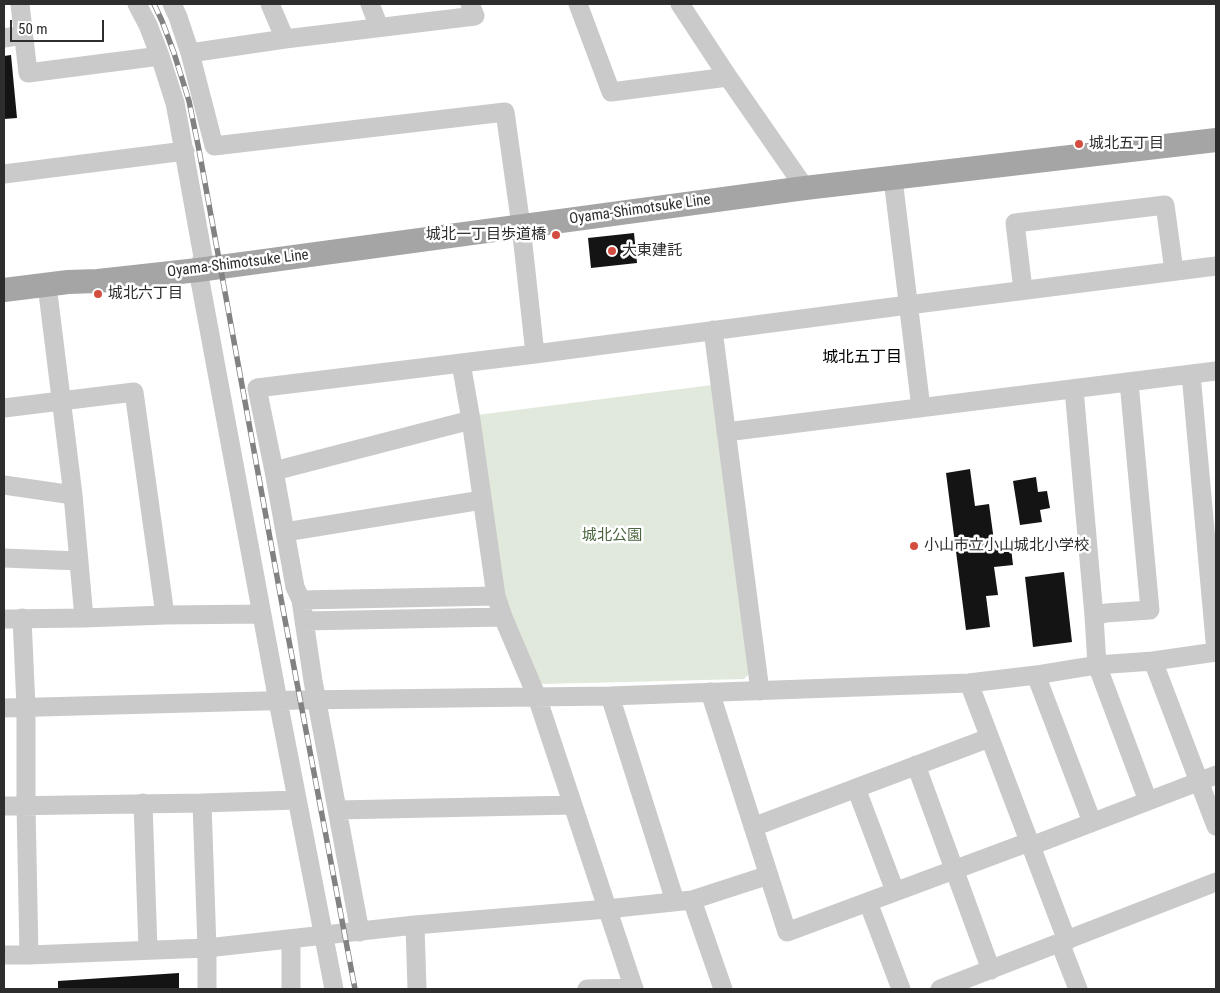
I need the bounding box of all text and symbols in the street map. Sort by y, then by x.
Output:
scale bar [12,10,106,42]
text: 50 m [18,20,48,38]
place label: 城北五丁目 [1089,135,1164,153]
marker: 城北五丁目 [1073,138,1085,150]
street label: Oyama-Shimotsuke Line [568,191,712,229]
place label: 城北一丁目歩道橋 [426,226,546,244]
marker: 城北一丁目歩道橋 [550,229,562,241]
place label: 大東建託 [622,242,682,260]
marker: 大東建託 [606,245,618,257]
street label: Oyama-Shimotsuke Line [166,246,310,282]
place label: 城北六丁目 [108,285,183,303]
marker: 城北六丁目 [92,288,104,300]
district label: 城北五丁目 [822,348,902,368]
park label: 城北公園 [582,527,642,545]
place label: 小山市立小山城北小学校 [924,537,1089,555]
marker: 小山市立小山城北小学校 [908,540,920,552]

